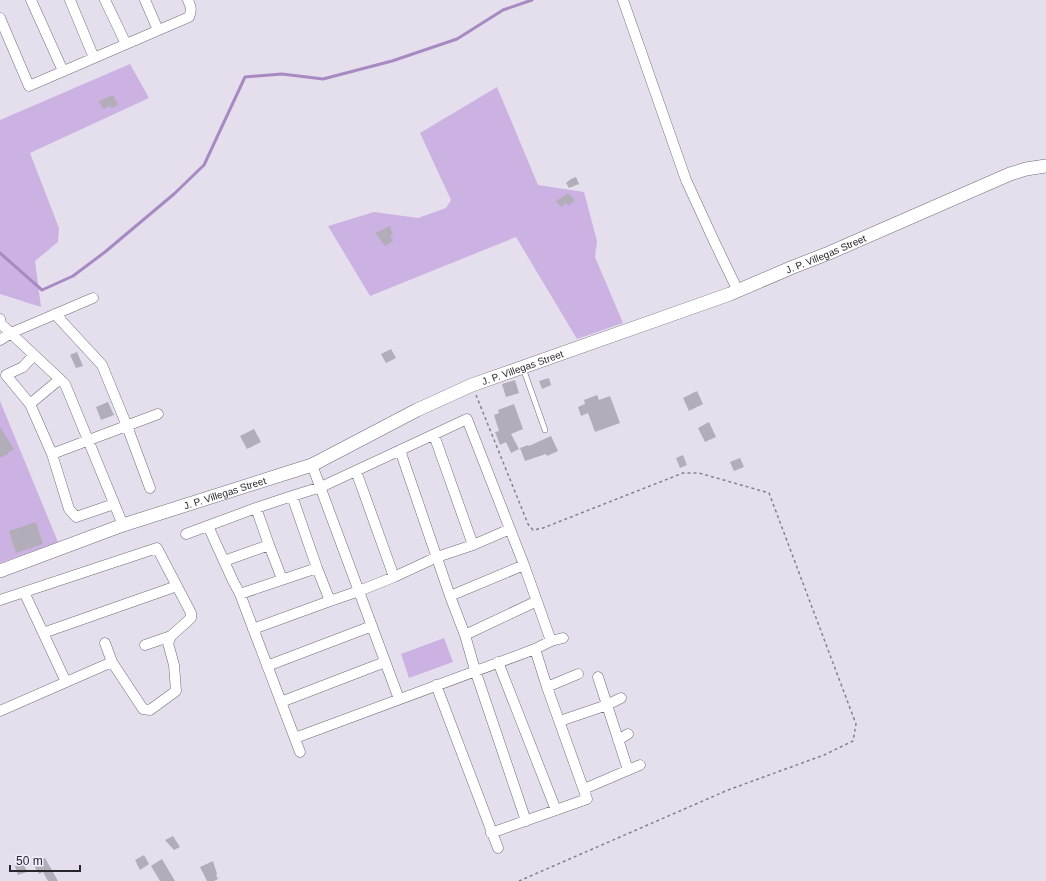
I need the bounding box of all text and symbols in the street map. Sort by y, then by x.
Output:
street label: J. P. Villegas Street [784,232,868,275]
street label: J. P. Villegas Street [480,348,565,387]
street label: J. P. Villegas Street [182,474,267,511]
scale bar [10,847,80,873]
text: 50 m [16,854,43,868]

